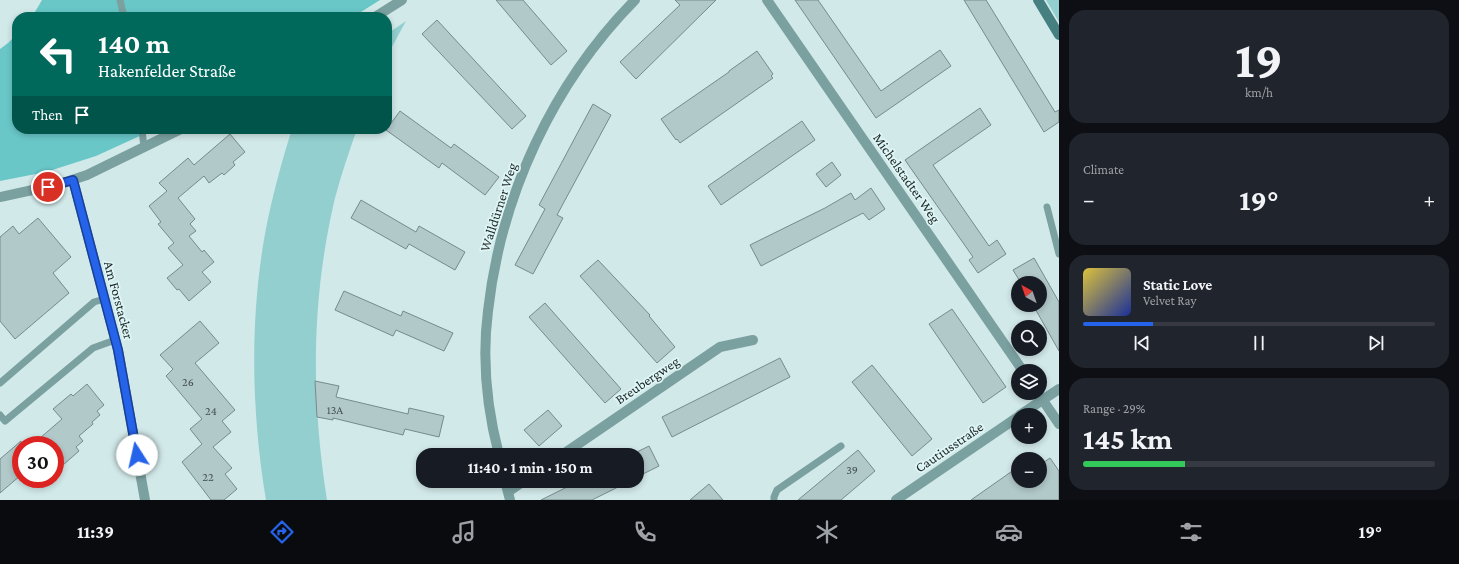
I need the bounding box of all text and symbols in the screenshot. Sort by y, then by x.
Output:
icon: left [32,28,84,80]
text: 140 m [98,28,170,59]
text: 19 [1235,30,1283,88]
text: Hakenfelder Straße [98,61,236,81]
text: km/h [1245,85,1273,100]
icon: arrive [71,104,93,126]
text: Then [32,107,63,123]
street label: Michelstadter Weg [870,130,944,226]
street label: Walldürner Weg [476,160,520,253]
text: Climate [1083,162,1124,177]
pin [31,170,65,204]
icon: arrive [37,176,59,198]
text: 19° [1239,183,1279,216]
text: − [1083,187,1095,212]
text: + [1423,187,1435,212]
street label: Am Forstacker [101,259,137,341]
north arrow [1011,276,1047,312]
map controls [1011,276,1047,488]
text: Static Love [1143,277,1212,293]
text: Velvet Ray [1143,293,1196,308]
button: search [1011,320,1047,356]
icon: previous [1131,332,1153,354]
icon: pause [1248,332,1270,354]
icon: next [1365,332,1387,354]
street label: Breubergweg [612,353,682,407]
button: layers [1011,364,1047,400]
house number: 26 [182,375,194,389]
text: Range · 29% [1083,401,1145,416]
house number: 13A [327,403,343,417]
house number: 24 [205,404,217,418]
button: + [1011,408,1047,444]
street label: Cautiusstraße [912,418,986,476]
text: 145 km [1083,422,1172,455]
position arrow [116,434,158,476]
speed limit sign: 30 [12,436,64,488]
button: − [1011,452,1047,488]
text: 11:40 · 1 min · 150 m [468,460,592,476]
house number: 39 [846,463,858,477]
house number: 22 [202,470,214,484]
icon: directions [268,518,296,546]
icon: music [450,518,478,546]
icon: phone [631,518,659,546]
icon: climate [813,518,841,546]
icon: car [995,518,1023,546]
icon: filters [1177,518,1205,546]
text: 11:39 [77,522,114,542]
text: 19° [1358,522,1382,542]

